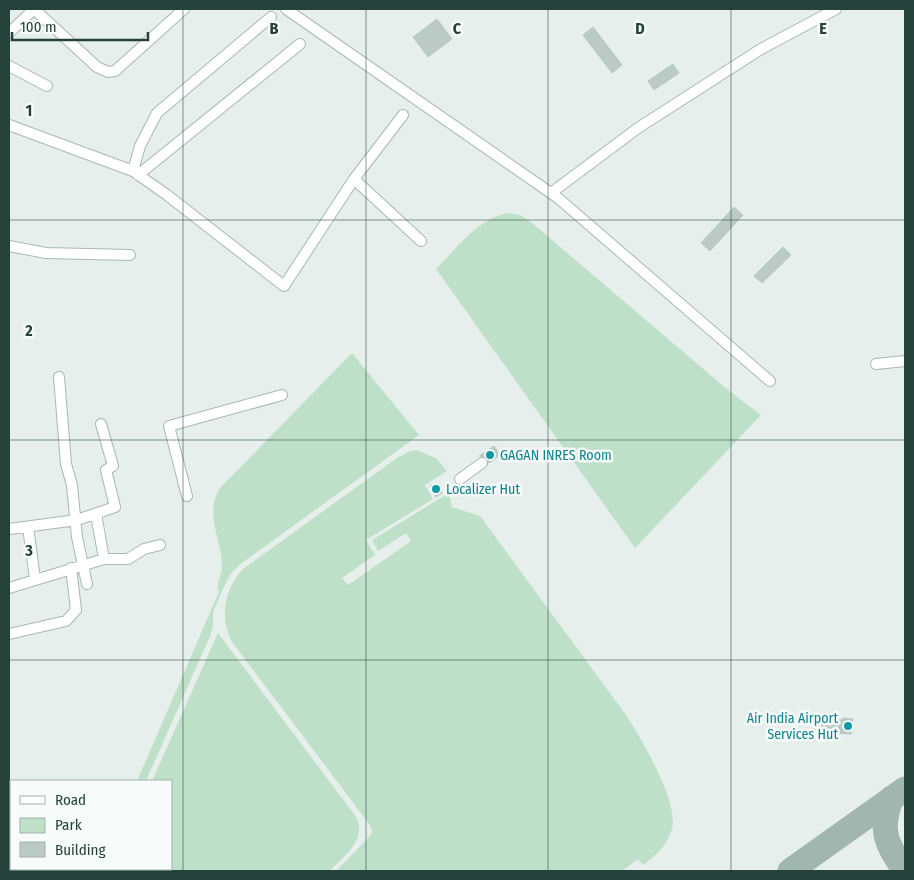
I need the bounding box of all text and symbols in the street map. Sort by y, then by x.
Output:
scale bar [12,10,149,42]
text: 100 m [20,18,57,36]
text: B [270,19,279,38]
text: C [453,19,462,38]
text: D [635,19,645,38]
text: E [819,19,827,38]
text: 1 [26,101,32,120]
text: 2 [24,321,33,340]
place label: GAGAN INRES Room [500,447,612,464]
marker: GAGAN INRES Room [484,449,496,461]
place label: Localizer Hut [446,481,520,498]
marker: Localizer Hut [430,483,442,495]
text: 3 [24,541,33,560]
place label: Air India Airport Services Hut [747,710,838,743]
marker: Air India Airport Services Hut [842,720,854,732]
legend [10,780,172,870]
text: Road [55,791,86,809]
text: Park [55,816,82,834]
text: Building [55,841,106,859]

